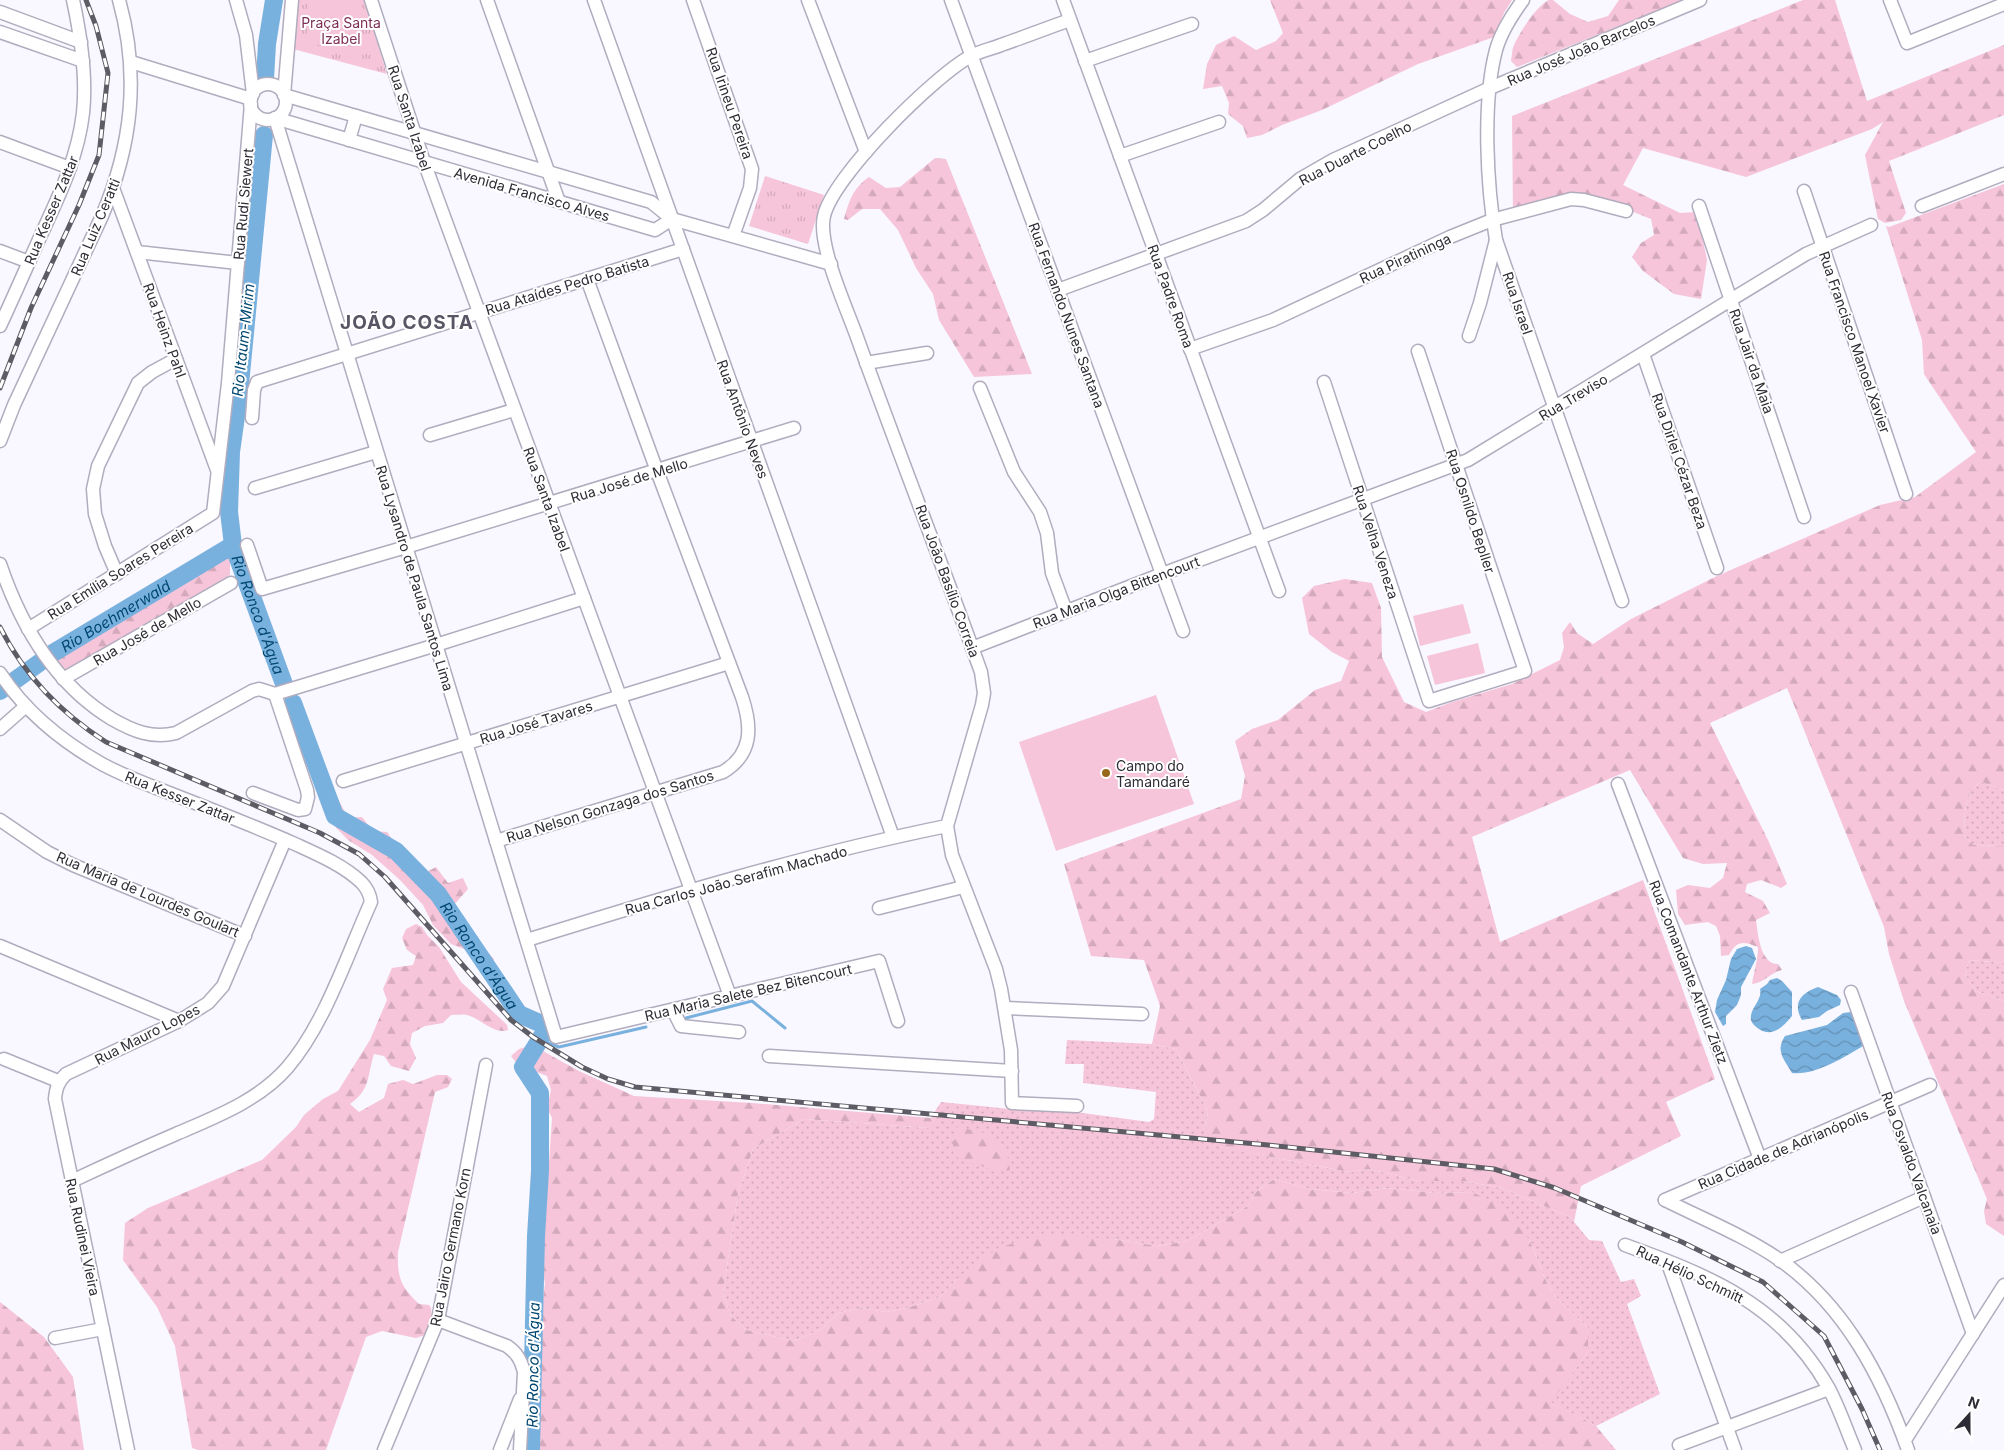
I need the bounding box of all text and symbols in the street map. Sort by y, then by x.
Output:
street label: Rua José João Barcelos [1504,11,1658,89]
park label: Praça Santa Izabel [301,14,381,47]
street label: Rua Irineu Pereira [703,45,757,161]
street label: Rua Santa Izabel [385,63,435,173]
street label: Rua Duarte Coelho [1296,117,1414,189]
street label: Rua Rudi Siewert [230,147,256,261]
street label: Rua Kesser Zattar [20,153,82,267]
street label: Avenida Francisco Alves [452,164,612,224]
street label: Rua Luiz Ceratti [67,176,123,278]
street label: Rua Fernando Nunes Santana [1025,220,1109,410]
street label: Rua Piratininga [1357,229,1453,287]
street label: Rua Padre Roma [1144,242,1198,350]
street label: Rua Francisco Manoel Xavier [1816,249,1894,435]
street label: Rua Ataídes Pedro Batista [483,252,651,318]
street label: Rua Israel [1499,270,1537,336]
street label: Rua Heinz Pahl [140,280,190,380]
water label: Rio Itaum-Mirim [228,283,258,397]
street label: Rua Jair da Maia [1726,306,1778,416]
district label: JOÃO COSTA [340,311,474,334]
street label: Rua Antônio Neves [714,357,772,481]
street label: Rua Treviso [1535,370,1611,424]
street label: Rua Dirlei Cézar Beza [1649,391,1711,531]
street label: Rua Santa Izabel [520,444,574,554]
street label: Rua Osnildo Bepller [1443,447,1499,575]
street label: Rua José de Mello [568,454,690,506]
street label: Rua Lysandro de Paula Santos Lima [373,463,457,693]
street label: Rua Velha Veneza [1350,483,1402,601]
street label: Rua João Basílio Correia [912,502,984,660]
street label: Rua Emília Soares Pereira [44,519,196,623]
water label: Rio Ronco d'Água [228,552,289,677]
street label: Rua Maria Olga Bittencourt [1030,552,1202,632]
water label: Rio Boehmerwald [57,575,174,656]
street label: Rua José de Mello [90,593,204,669]
street label: Rua José Tavares [478,697,594,747]
place label: Campo do Tamandaré [1116,757,1190,790]
street label: Rua Nelson Gonzaga dos Santos [504,766,716,846]
street label: Rua Kesser Zattar [123,767,237,827]
marker: Campo do Tamandaré [1100,767,1112,779]
street label: Rua Carlos João Serafim Machado [623,842,849,918]
street label: Rua Maria de Lourdes Goulart [54,848,242,940]
street label: Rua Comandante Arthur Zietz [1646,878,1732,1066]
water label: Rio Ronco d'Água [436,898,522,1013]
street label: Rua Maria Salete Bez Bitencourt [643,960,854,1024]
street label: Rua Mauro Lopes [92,1000,202,1068]
street label: Rua Osvaldo Valcanaia [1878,1089,1946,1237]
street label: Rua Cidade de Adrianópolis [1695,1105,1871,1193]
street label: Rua Jairo Germano Korn [426,1166,474,1328]
street label: Rua Rudinei Vieira [62,1177,104,1297]
street label: Rua Hélio Schmitt [1634,1242,1747,1306]
water label: Rio Ronco d'Água [522,1302,544,1428]
north arrow [1944,1390,1994,1440]
text: N [1966,1393,1982,1412]

